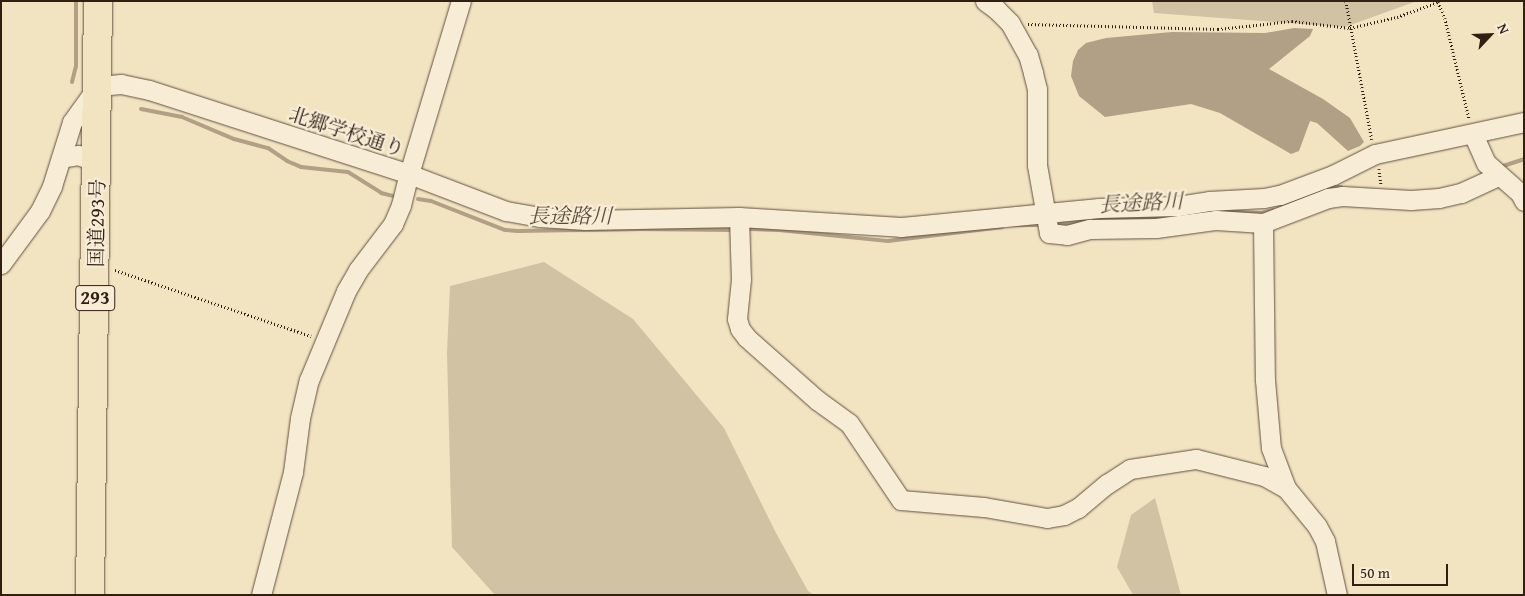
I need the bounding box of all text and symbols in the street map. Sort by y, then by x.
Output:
north arrow [1465,10,1515,60]
text: N [1493,20,1515,37]
street label: 北郷学校通り [286,101,408,161]
street label: 国道293号 [83,178,109,268]
water label: 長途路川 [1098,188,1184,218]
water label: 長途路川 [528,203,612,229]
road number: 293 [75,282,115,314]
scale bar [1355,554,1451,586]
text: 50 m [1360,562,1390,583]

